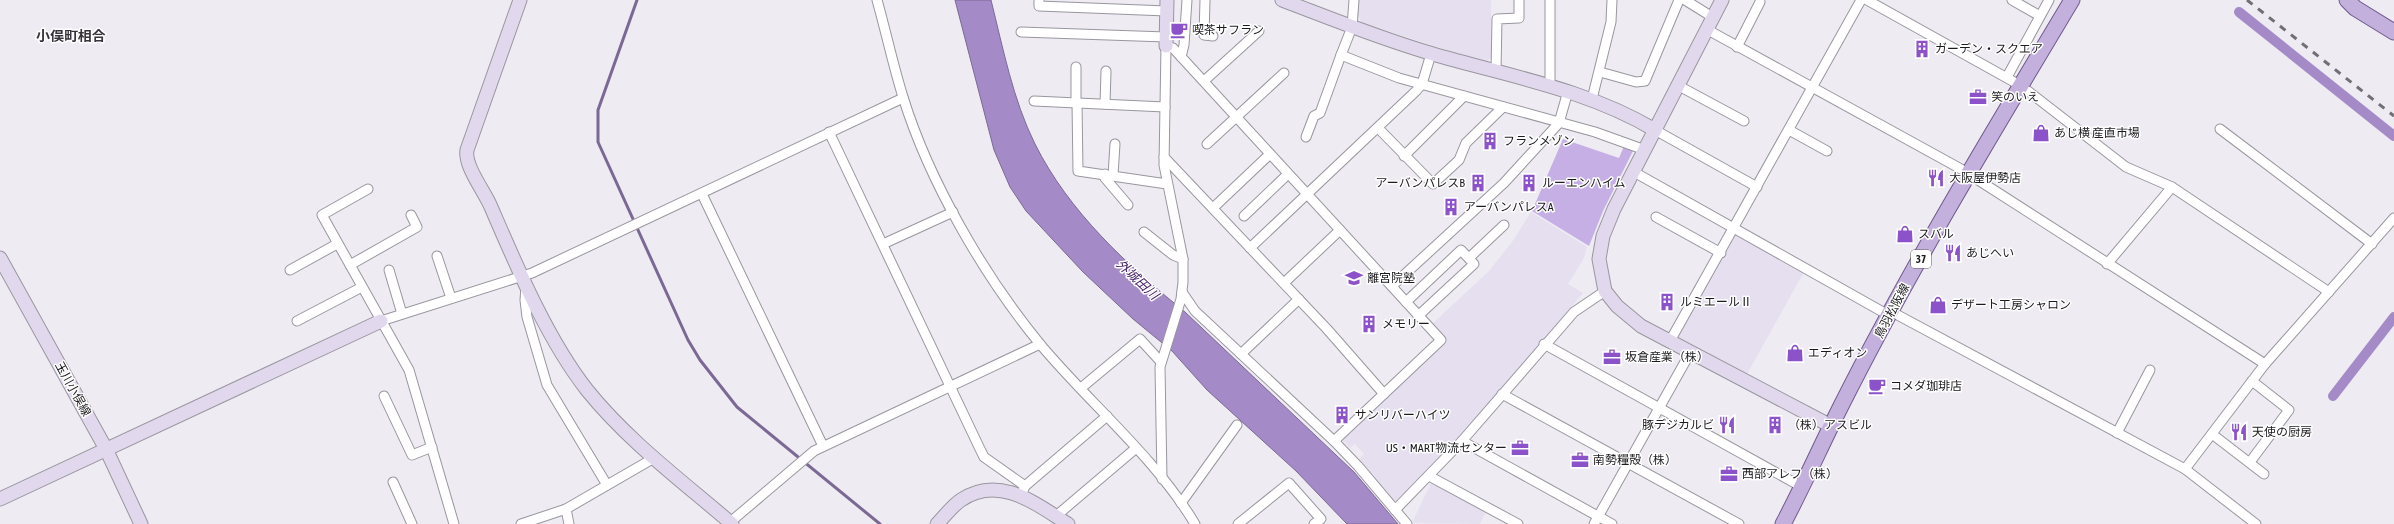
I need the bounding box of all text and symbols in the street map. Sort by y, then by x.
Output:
cafe icon: 喫茶サフラン [1169,20,1189,40]
place label: 喫茶サフラン [1192,23,1264,37]
district label: 小俣町相合 [36,28,106,44]
building icon: ガーデン・スクエア [1912,39,1932,59]
place label: ガーデン・スクエア [1935,42,2043,56]
office icon: 笑のいえ [1968,87,1988,107]
place label: 笑のいえ [1991,90,2039,104]
shop icon: あじ横 産直市場 [2031,123,2051,143]
place label: あじ横 産直市場 [2054,126,2140,140]
building icon: フランメゾン [1480,131,1500,151]
place label: フランメゾン [1503,134,1575,148]
restaurant icon: 大阪屋伊勢店 [1926,168,1946,188]
place label: 大阪屋伊勢店 [1949,171,2021,185]
building icon: アーバンパレスB [1468,173,1488,193]
building icon: ルーエンハイム [1519,173,1539,193]
place label: アーバンパレスB [1376,176,1465,190]
place label: ルーエンハイム [1542,176,1626,190]
building icon: アーバンパレスA [1441,197,1461,217]
place label: アーバンパレスA [1464,200,1554,214]
shop icon: スバル [1895,224,1915,244]
place label: スバル [1918,227,1954,241]
restaurant icon: あじへい [1943,243,1963,263]
place label: あじへい [1966,246,2014,260]
road number: 37 [1911,250,1931,268]
water label: 外城田川 [1114,256,1163,304]
school or university icon: 離宮院塾 [1344,268,1364,288]
place label: 離宮院塾 [1367,271,1415,285]
street label: 鳥羽松阪線 [1872,281,1912,341]
building icon: ルミエールⅡ [1657,292,1677,312]
place label: ルミエールⅡ [1680,295,1752,309]
shop icon: デザート工房シャロン [1928,295,1948,315]
place label: デザート工房シャロン [1951,298,2071,312]
building icon: メモリー [1359,314,1379,334]
place label: メモリー [1382,317,1430,331]
shop icon: エディオン [1785,343,1805,363]
place label: エディオン [1808,346,1867,360]
office icon: 坂倉産業（株） [1602,347,1622,367]
place label: 坂倉産業（株） [1625,350,1709,364]
street label: 玉川小俣線 [52,359,94,419]
cafe icon: コメダ珈琲店 [1867,376,1887,396]
place label: コメダ珈琲店 [1890,379,1962,393]
building icon: サンリバーハイツ [1332,405,1352,425]
place label: サンリバーハイツ [1355,408,1451,422]
restaurant icon: 豚デジカルビ [1717,415,1737,435]
building icon: （株）アスビル [1765,415,1785,435]
place label: 豚デジカルビ [1642,418,1714,432]
place label: （株）アスビル [1788,418,1872,432]
restaurant icon: 天使の厨房 [2229,422,2249,442]
place label: 天使の厨房 [2252,425,2312,439]
office icon: US・MART物流センター [1510,438,1530,458]
place label: US・MART物流センター [1386,441,1507,455]
office icon: 南勢糧殻（株） [1570,450,1590,470]
place label: 南勢糧殻（株） [1593,453,1677,467]
office icon: 西部アレフ（株） [1719,464,1739,484]
place label: 西部アレフ（株） [1742,467,1838,481]

